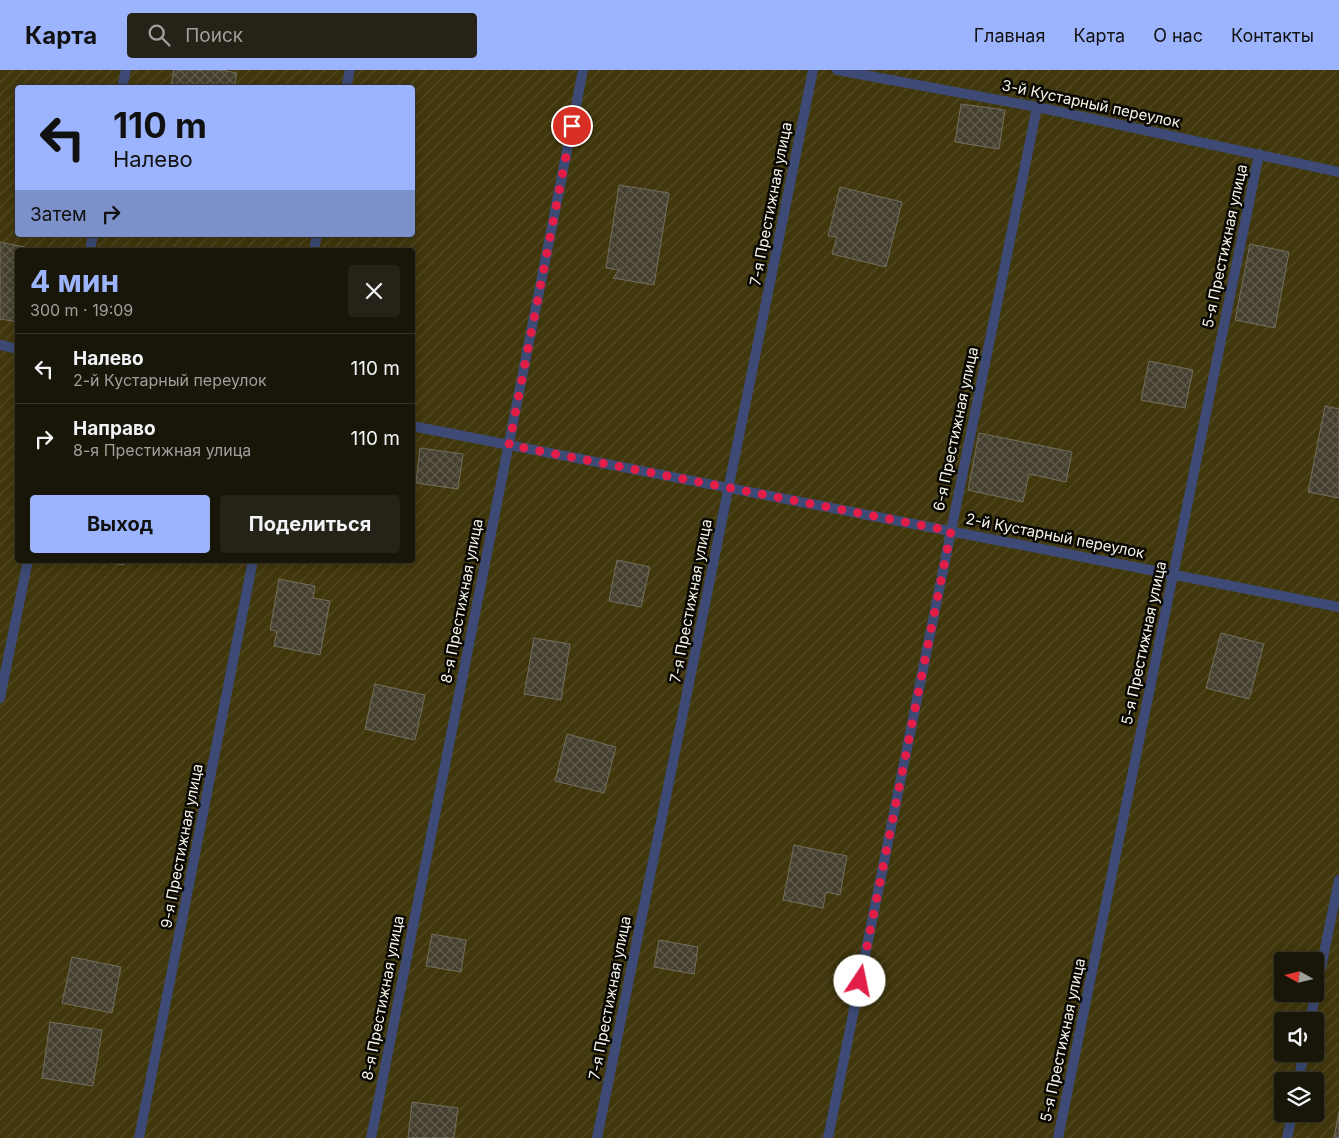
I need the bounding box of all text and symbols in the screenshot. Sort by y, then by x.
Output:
search box [127,13,477,58]
text: Карта [25,21,97,50]
icon: search [145,21,173,49]
text: Поиск [185,24,243,47]
text: Главная [974,25,1045,46]
text: Карта [1073,25,1125,46]
text: О нас [1153,25,1203,46]
text: Контакты [1231,25,1314,46]
street label: 3-й Кустарный переулок [1000,75,1182,132]
text: 110 m [113,104,207,146]
icon: left [30,105,95,170]
pin [551,105,593,147]
icon: arrive [558,112,586,140]
street label: 7-я Престижная улица [745,120,796,287]
text: Налево [113,146,193,172]
street label: 5-я Престижная улица [1198,162,1251,329]
icon: right [97,200,125,228]
text: Затем [30,203,87,226]
text: 4 мин [30,263,119,299]
button: close [348,265,400,317]
text: 300 m · 19:09 [30,300,133,320]
street label: 6-я Престижная улица [929,345,982,513]
text: Налево [73,347,144,370]
icon: left [30,355,58,383]
text: 110 m [351,357,400,380]
text: 2-й Кустарный переулок [73,370,267,390]
text: Направо [73,417,156,440]
icon: right [30,425,58,453]
text: 110 m [351,427,400,450]
text: 8-я Престижная улица [73,440,251,460]
button: Выход [30,495,210,553]
button: Поделиться [220,495,400,553]
street label: 2-й Кустарный переулок [964,509,1146,562]
street label: 8-я Престижная улица [436,517,487,685]
street label: 7-я Престижная улица [665,517,716,684]
street label: 5-я Престижная улица [1117,559,1170,726]
street label: 9-я Престижная улица [156,762,207,930]
street label: 8-я Престижная улица [357,914,408,1082]
street label: 7-я Престижная улица [584,914,635,1081]
north arrow [1274,952,1324,1002]
map controls [1274,952,1324,1122]
position arrow [833,954,885,1006]
street label: 5-я Престижная улица [1036,956,1089,1123]
button: sound [1274,1012,1324,1062]
button: layers [1274,1072,1324,1122]

